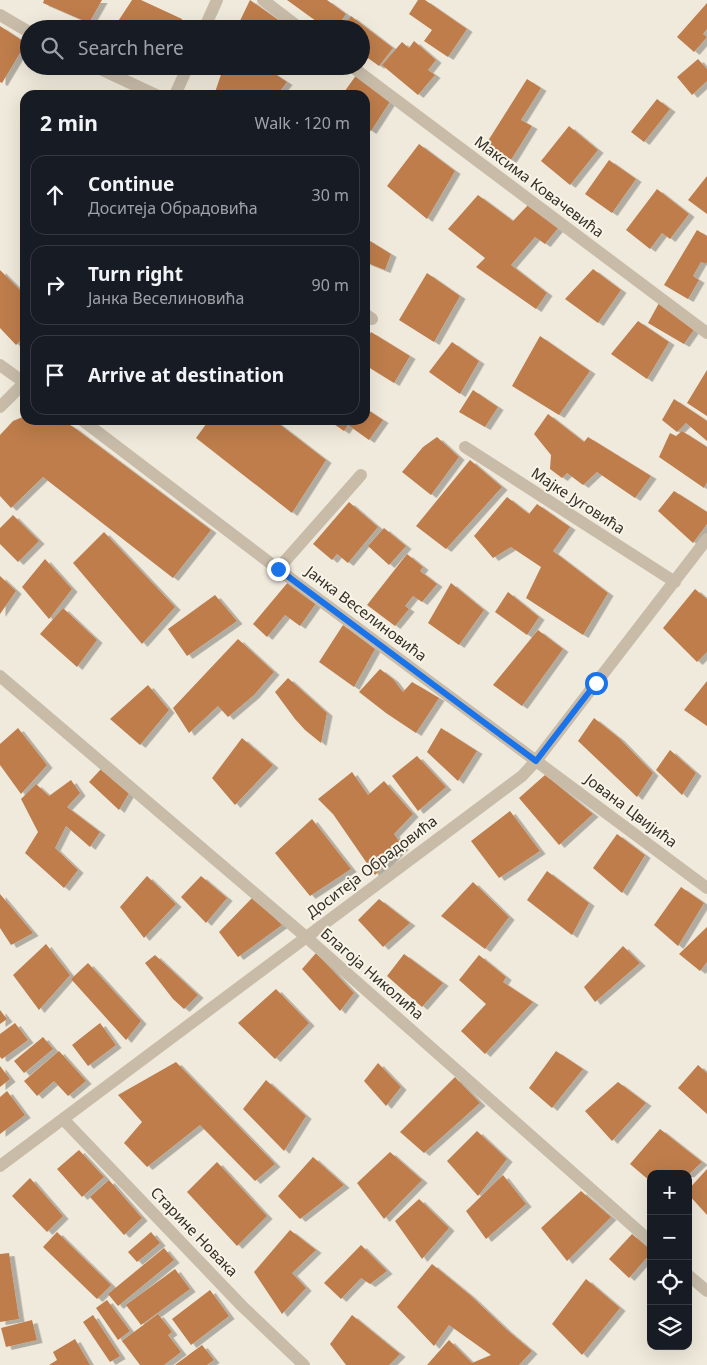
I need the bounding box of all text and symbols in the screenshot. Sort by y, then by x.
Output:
search box [20,20,370,75]
icon: search [38,34,66,62]
text: Search here [78,35,184,61]
text: 2 min [40,109,98,137]
text: Walk · 120 m [255,112,350,134]
street label: Максима Ковачевића [471,131,608,242]
text: Continue [88,171,174,197]
icon: ahead [41,181,69,209]
text: 30 m [312,184,349,206]
text: Доситеја Обрадовића [88,197,258,219]
text: Turn right [88,261,183,287]
icon: right [41,271,69,299]
text: 90 m [312,274,349,296]
text: Јанка Веселиновића [88,287,244,309]
icon: arrive [41,361,69,389]
text: Arrive at destination [88,362,284,388]
street label: Мајке Југовића [528,462,629,538]
route end [267,558,290,581]
street label: Јанка Веселиновића [300,560,431,665]
route start [585,672,608,695]
street label: Јована Цвијића [580,768,682,852]
street label: Доситеја Обрадовића [302,810,441,922]
street label: Благоја Николића [317,923,428,1024]
map controls [647,1170,692,1350]
button: + [647,1170,692,1215]
street label: Старине Новака [147,1182,243,1281]
button: − [647,1215,692,1260]
button: locate [647,1260,692,1305]
button: layers [647,1305,692,1350]

